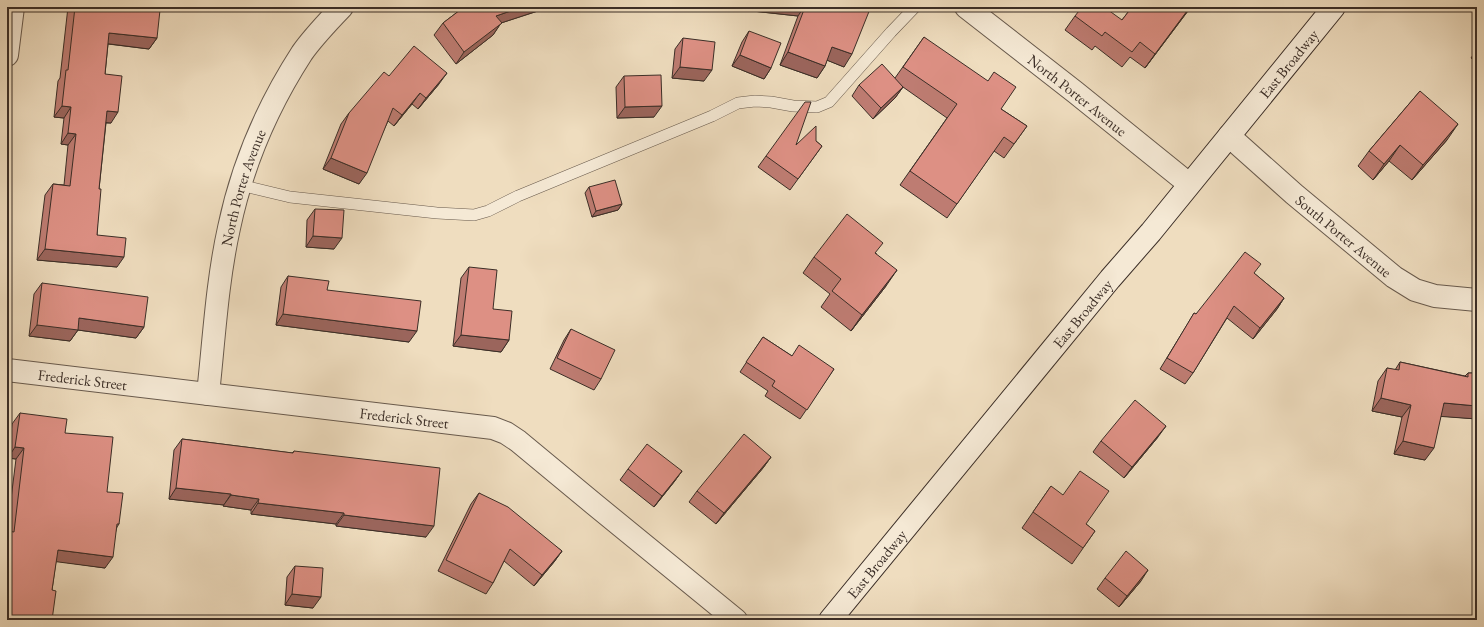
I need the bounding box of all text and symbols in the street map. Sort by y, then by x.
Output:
street label: East Broadway [1254,25,1322,102]
street label: North Porter Avenue [1024,49,1131,140]
street label: North Porter Avenue [216,126,269,248]
street label: South Porter Avenue [1292,190,1396,281]
street label: East Broadway [1048,274,1116,352]
street label: Frederick Street [37,364,128,394]
street label: Frederick Street [359,403,450,432]
street label: East Broadway [842,525,911,602]

